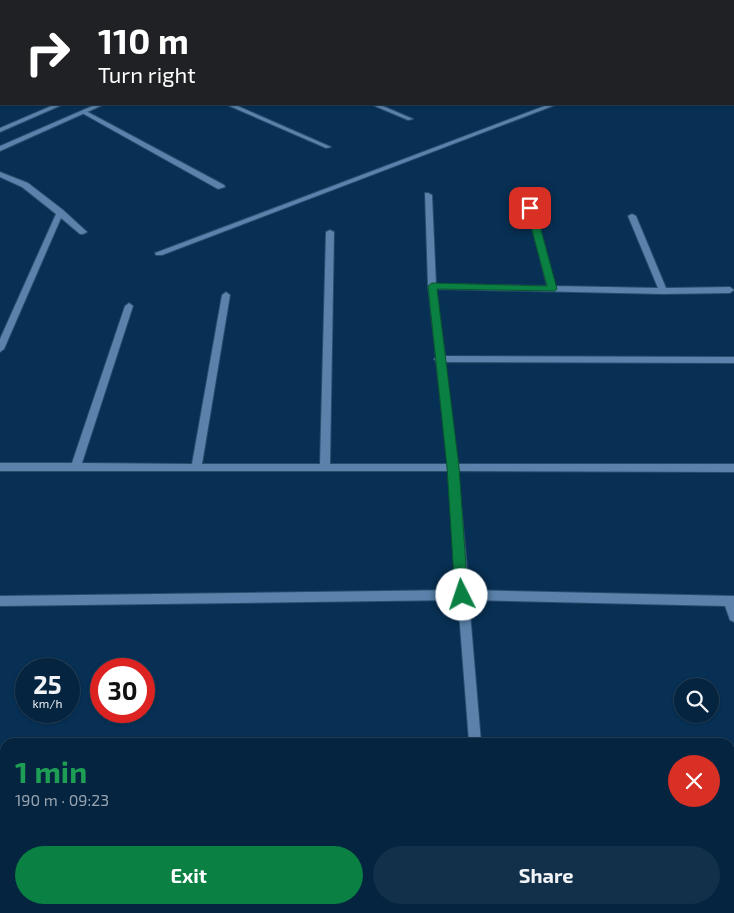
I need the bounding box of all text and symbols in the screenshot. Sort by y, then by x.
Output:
text: 110 m [98,19,189,61]
icon: right [15,20,80,85]
text: Turn right [98,61,196,87]
pin [509,187,551,229]
icon: arrive [516,194,544,222]
position arrow [435,568,487,620]
speed limit sign: 30 [90,658,155,723]
text: 25 [33,669,62,699]
map controls [674,678,719,723]
button: search [674,678,719,723]
text: km/h [33,696,62,710]
text: 1 min [15,753,87,789]
button: close [668,755,720,807]
text: 190 m · 09:23 [15,790,109,809]
button: Exit [15,846,363,904]
button: Share [373,846,720,904]

